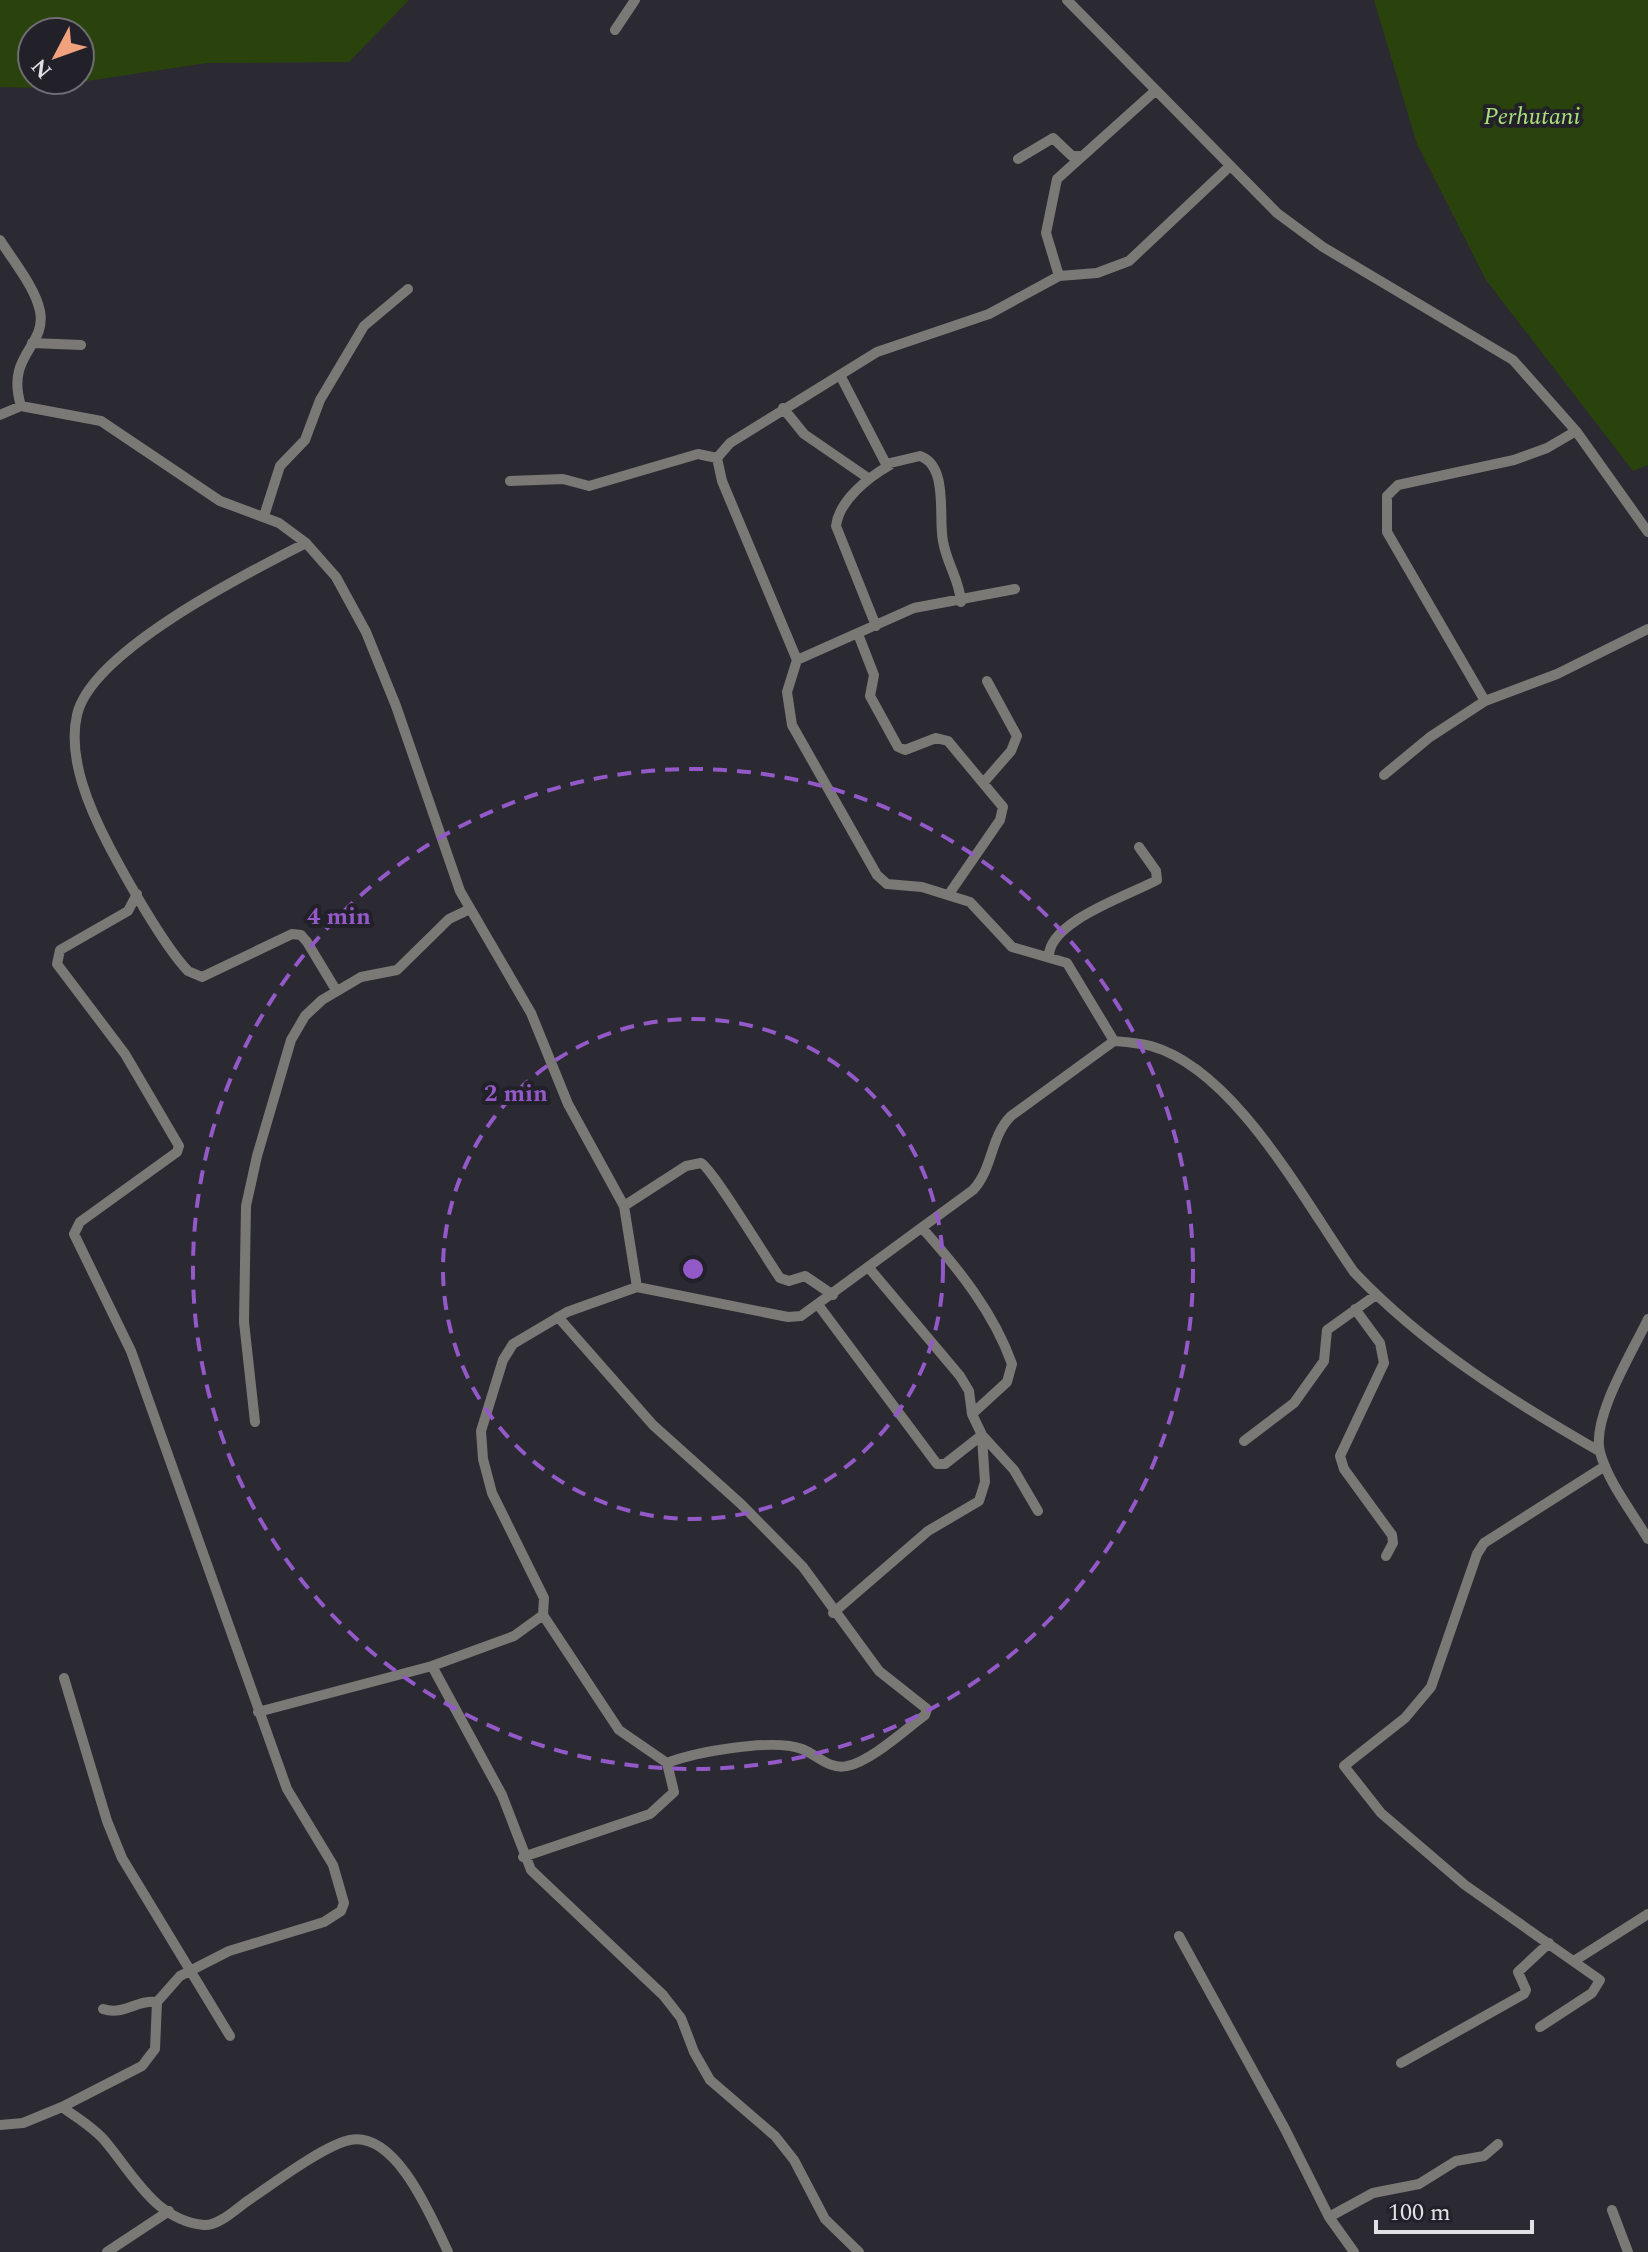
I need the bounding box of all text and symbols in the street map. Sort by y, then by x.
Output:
north arrow [16,16,96,96]
text: N [24,51,60,86]
park label: Perhutani [1484,99,1581,135]
text: 4 min [307,899,371,935]
text: 2 min [484,1076,548,1112]
centre of rings [679,1255,707,1283]
scale bar [1376,2184,1532,2234]
text: 100 m [1388,2195,1451,2231]

